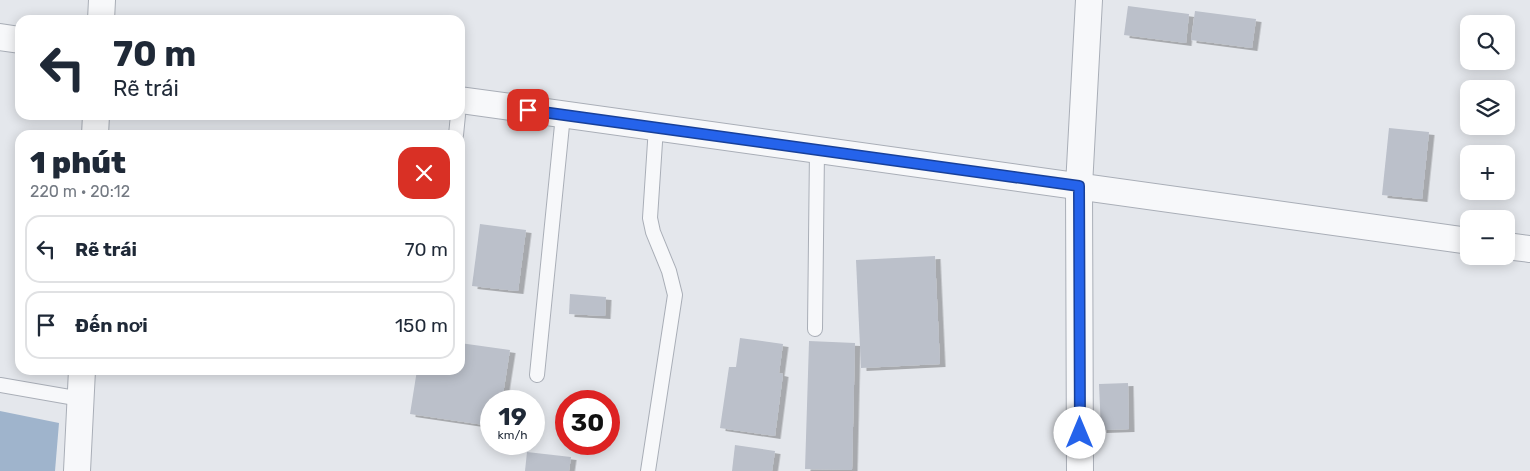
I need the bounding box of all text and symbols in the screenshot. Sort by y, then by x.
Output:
map controls [1460,15,1515,265]
button: search [1460,15,1515,70]
text: 70 m [113,33,196,75]
icon: left [30,35,95,100]
text: Rẽ trái [113,75,179,102]
button: layers [1460,80,1515,135]
pin [507,89,549,131]
icon: arrive [514,96,542,124]
text: 1 phút [30,145,126,181]
button: + [1460,145,1515,200]
button: close [398,147,450,199]
text: 220 m · 20:12 [30,182,130,201]
button: − [1460,210,1515,265]
icon: left [32,235,60,263]
text: Rẽ trái [75,238,137,261]
text: 70 m [405,238,448,261]
icon: arrive [32,311,60,339]
text: Đến nơi [75,314,148,337]
text: 150 m [395,314,448,337]
speed limit sign: 30 [555,390,620,455]
text: 19 [498,402,527,431]
position arrow [1053,406,1105,458]
text: km/h [498,428,527,442]

